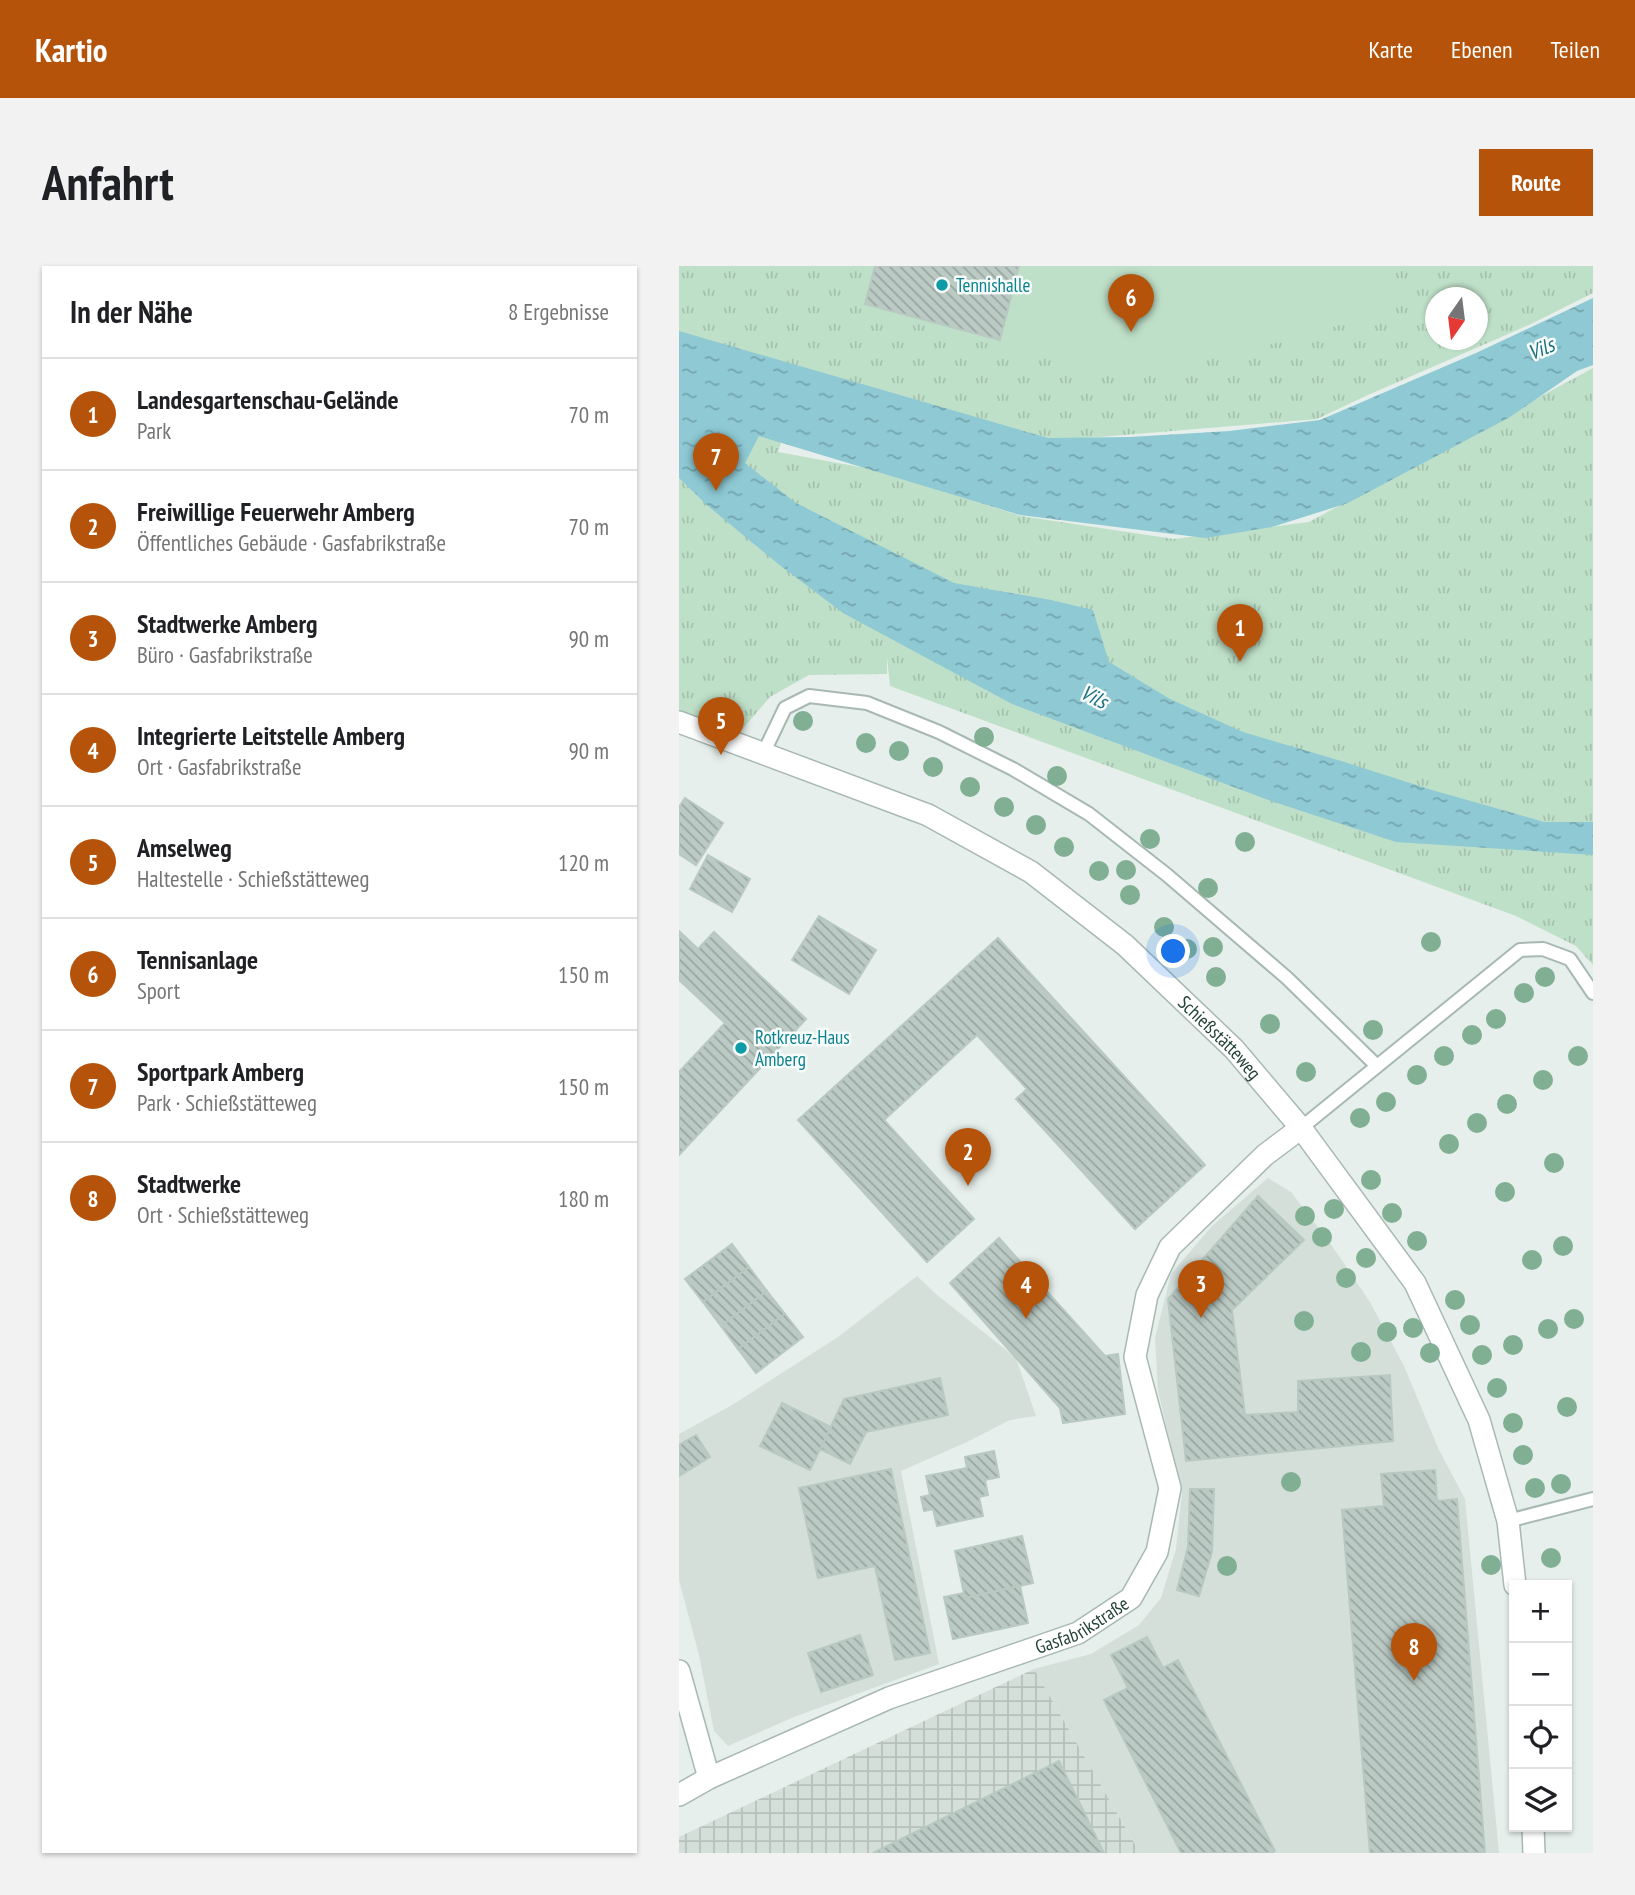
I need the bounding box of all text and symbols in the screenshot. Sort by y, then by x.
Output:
text: Kartio [35,28,108,71]
text: Karte [1369,34,1413,65]
text: Ebenen [1451,34,1513,65]
text: Teilen [1551,34,1600,65]
button: Route [1479,149,1593,216]
text: Anfahrt [42,150,174,214]
place label: Tennishalle [956,273,1030,297]
pin: 6 [1108,274,1154,332]
marker: Tennishalle [934,277,950,293]
north arrow [1425,287,1488,350]
text: In der Nähe [70,292,193,331]
text: 8 Ergebnisse [508,297,609,326]
water label: Vils [1523,330,1560,366]
text: Landesgartenschau-Gelände [137,383,399,416]
text: 1 [88,400,99,429]
text: 70 m [568,400,609,429]
text: Park [137,416,171,445]
pin: 7 [693,433,739,491]
text: Freiwillige Feuerwehr Amberg [137,495,415,528]
text: 2 [88,512,99,541]
text: 70 m [568,512,609,541]
text: Öffentliches Gebäude · Gasfabrikstraße [137,528,446,557]
pin: 1 [1217,604,1263,662]
text: Stadtwerke Amberg [137,607,318,640]
text: 3 [88,624,99,653]
text: 90 m [568,624,609,653]
text: Büro · Gasfabrikstraße [137,640,313,669]
water label: Vils [1076,679,1114,715]
pin: 5 [698,697,744,755]
text: Integrierte Leitstelle Amberg [137,719,405,752]
text: 4 [88,736,99,765]
text: 90 m [568,736,609,765]
text: Ort · Gasfabrikstraße [137,752,301,781]
text: Amselweg [137,831,232,864]
text: 5 [88,848,99,877]
text: 120 m [558,848,609,877]
text: Haltestelle · Schießstätteweg [137,864,369,893]
your location [1156,934,1190,968]
text: Tennisanlage [137,943,258,976]
text: 6 [88,960,99,989]
text: 150 m [558,960,609,989]
text: Sport [137,976,180,1005]
street label: Schießstätteweg [1173,990,1267,1084]
place label: Rotkreuz-Haus Amberg [755,1025,850,1071]
marker: Rotkreuz-Haus Amberg [733,1040,749,1056]
text: Sportpark Amberg [137,1055,304,1088]
text: 7 [88,1072,99,1101]
text: 150 m [558,1072,609,1101]
text: Park · Schießstätteweg [137,1088,317,1117]
pin: 2 [945,1128,991,1186]
text: Stadtwerke [137,1167,241,1200]
text: 8 [88,1184,99,1213]
text: 180 m [558,1184,609,1213]
text: Ort · Schießstätteweg [137,1200,309,1229]
pin: 3 [1178,1260,1224,1318]
pin: 4 [1003,1261,1049,1319]
map controls [1509,1580,1572,1832]
button: + [1509,1580,1572,1643]
street label: Gasfabrikstraße [1032,1591,1133,1659]
pin: 8 [1391,1623,1437,1681]
button: − [1509,1643,1572,1706]
button: locate [1509,1706,1572,1769]
button: layers [1509,1769,1572,1832]

